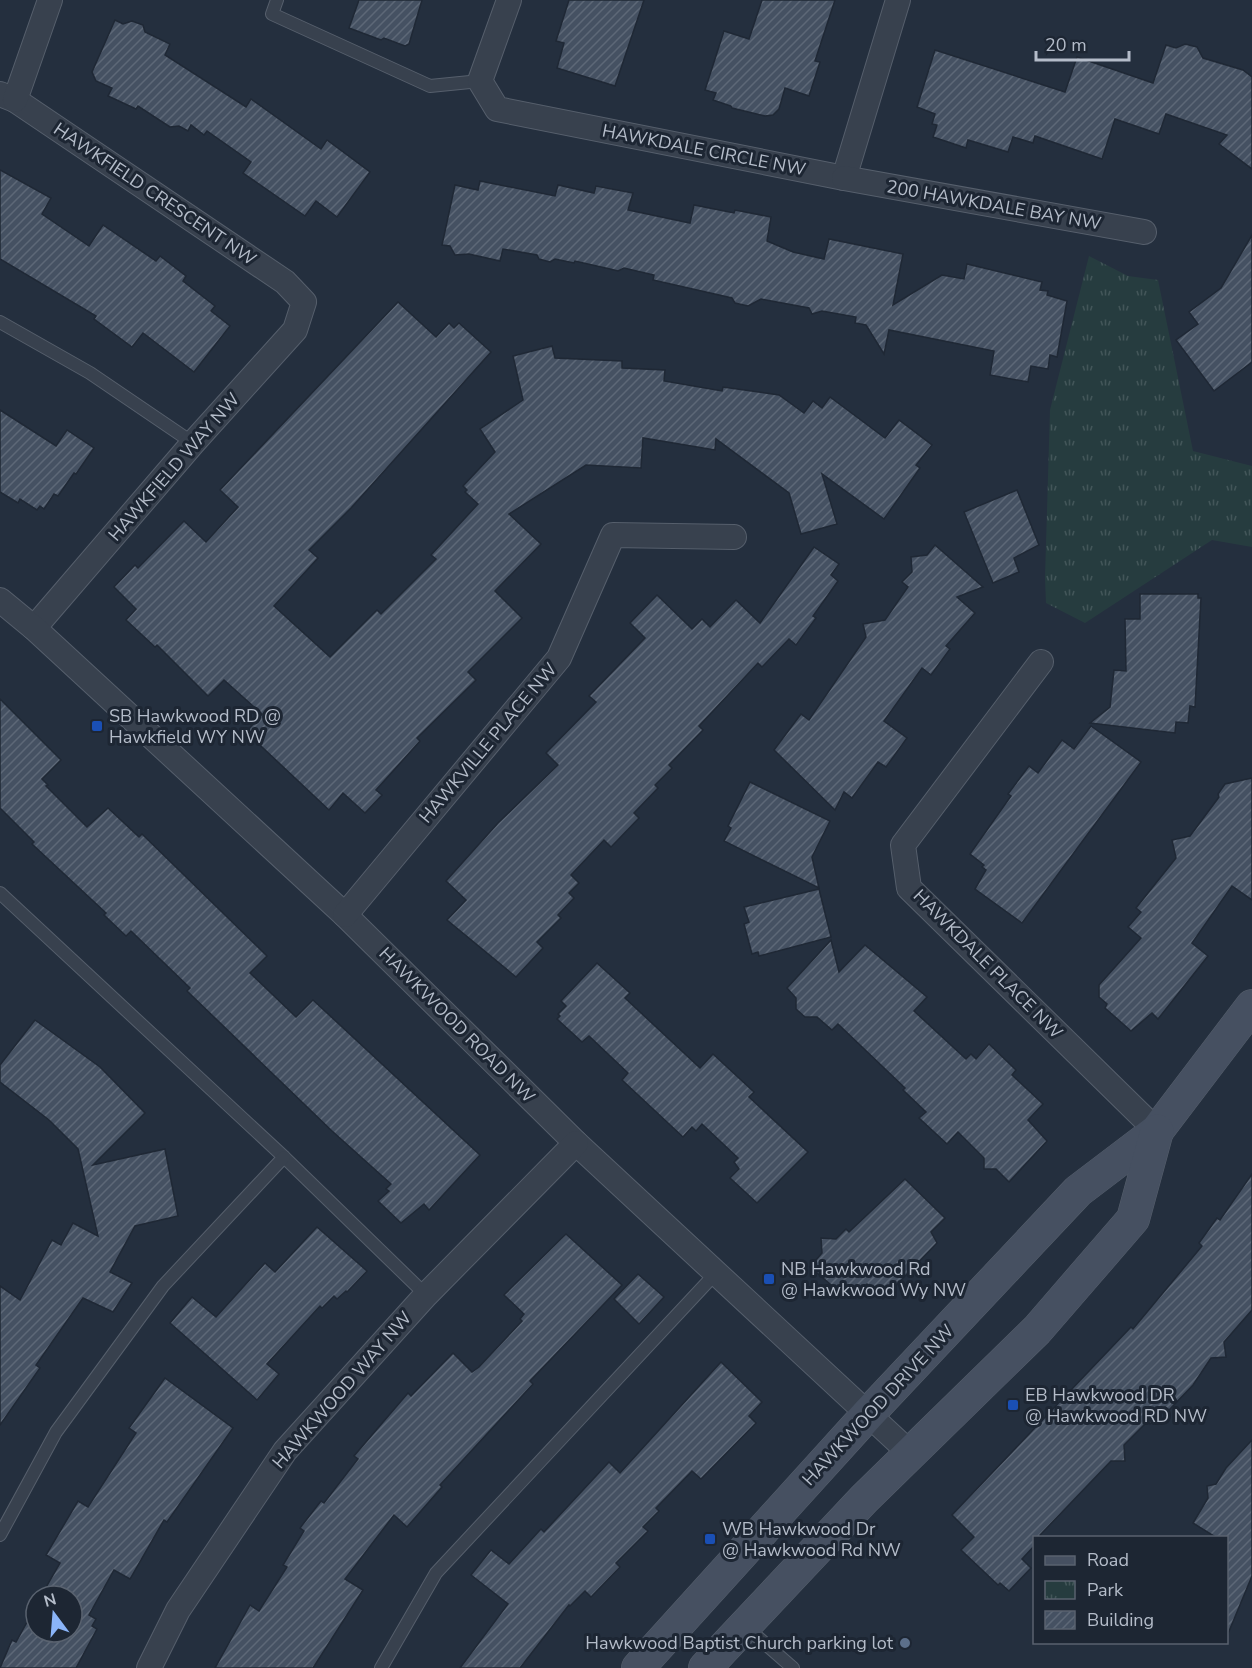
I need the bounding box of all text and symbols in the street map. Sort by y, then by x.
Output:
scale bar [1036,24,1129,62]
text: 20 m [1045,33,1087,57]
street label: HAWKFIELD CRESCENT NW [49,117,261,271]
street label: HAWKDALE CIRCLE NW [600,118,808,182]
street label: 200 HAWKDALE BAY NW [885,174,1103,236]
street label: HAWKFIELD WAY NW [103,388,245,546]
street label: HAWKVILLE PLACE NW [414,658,562,828]
place label: SB Hawkwood RD @ Hawkfield WY NW [109,704,281,749]
marker: SB Hawkwood RD @ Hawkfield WY NW [90,719,104,733]
street label: HAWKDALE PLACE NW [908,884,1068,1044]
street label: HAWKWOOD ROAD NW [374,942,540,1108]
place label: NB Hawkwood Rd @ Hawkwood Wy NW [781,1257,966,1302]
marker: NB Hawkwood Rd @ Hawkwood Wy NW [762,1272,776,1286]
street label: HAWKWOOD WAY NW [267,1306,417,1474]
street label: HAWKWOOD DRIVE NW [797,1319,959,1491]
place label: EB Hawkwood DR @ Hawkwood RD NW [1025,1383,1207,1428]
marker: EB Hawkwood DR @ Hawkwood RD NW [1006,1398,1020,1412]
place label: WB Hawkwood Dr @ Hawkwood Rd NW [722,1517,901,1562]
marker: WB Hawkwood Dr @ Hawkwood Rd NW [703,1532,717,1546]
legend [1033,1536,1228,1644]
text: Road [1087,1548,1129,1572]
text: Park [1087,1578,1124,1602]
north arrow [24,1584,84,1644]
text: N [41,1588,59,1613]
text: Building [1087,1608,1154,1632]
place label: Hawkwood Baptist Church parking lot [585,1631,894,1655]
marker: Hawkwood Baptist Church parking lot [898,1636,912,1650]

